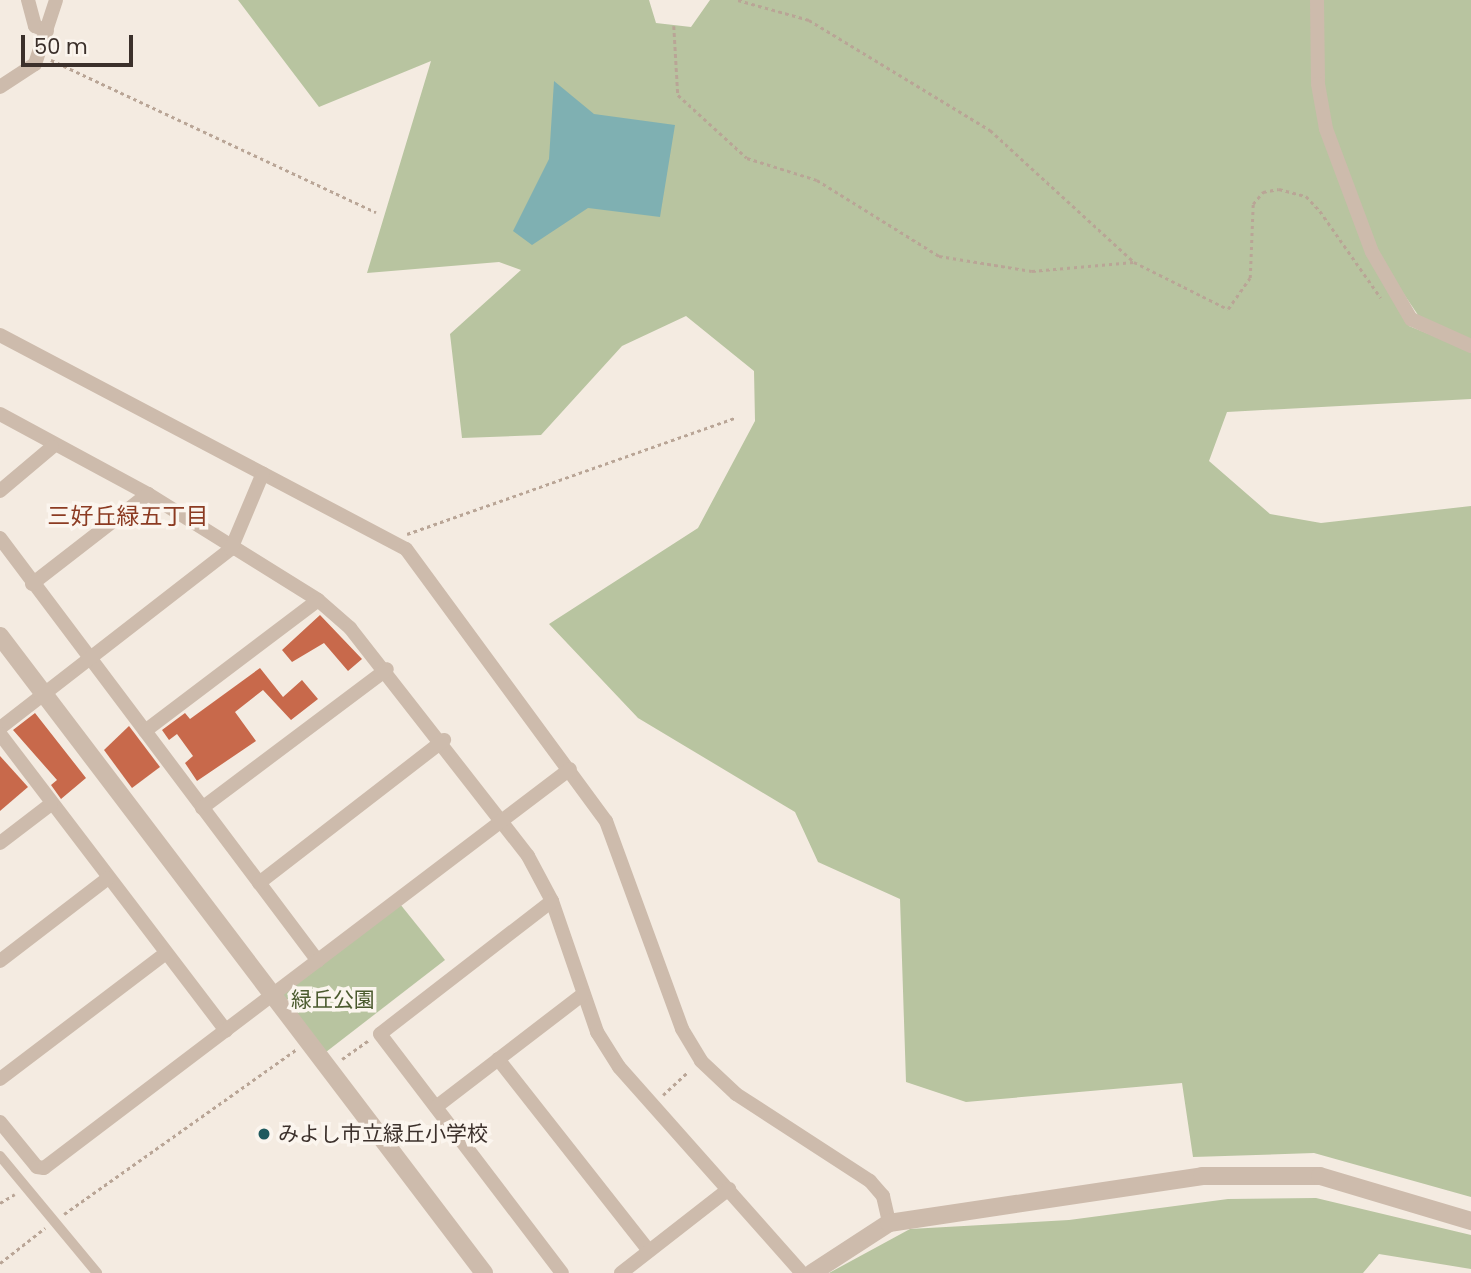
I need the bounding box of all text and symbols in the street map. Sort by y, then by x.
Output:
scale bar [24,21,136,65]
text: 50 m [34,32,88,61]
district label: 三好丘緑五丁目 [48,502,208,530]
park label: 緑丘公園 [291,987,375,1013]
place label: みよし市立緑丘小学校 [278,1121,488,1147]
marker: みよし市立緑丘小学校 [256,1126,272,1142]

